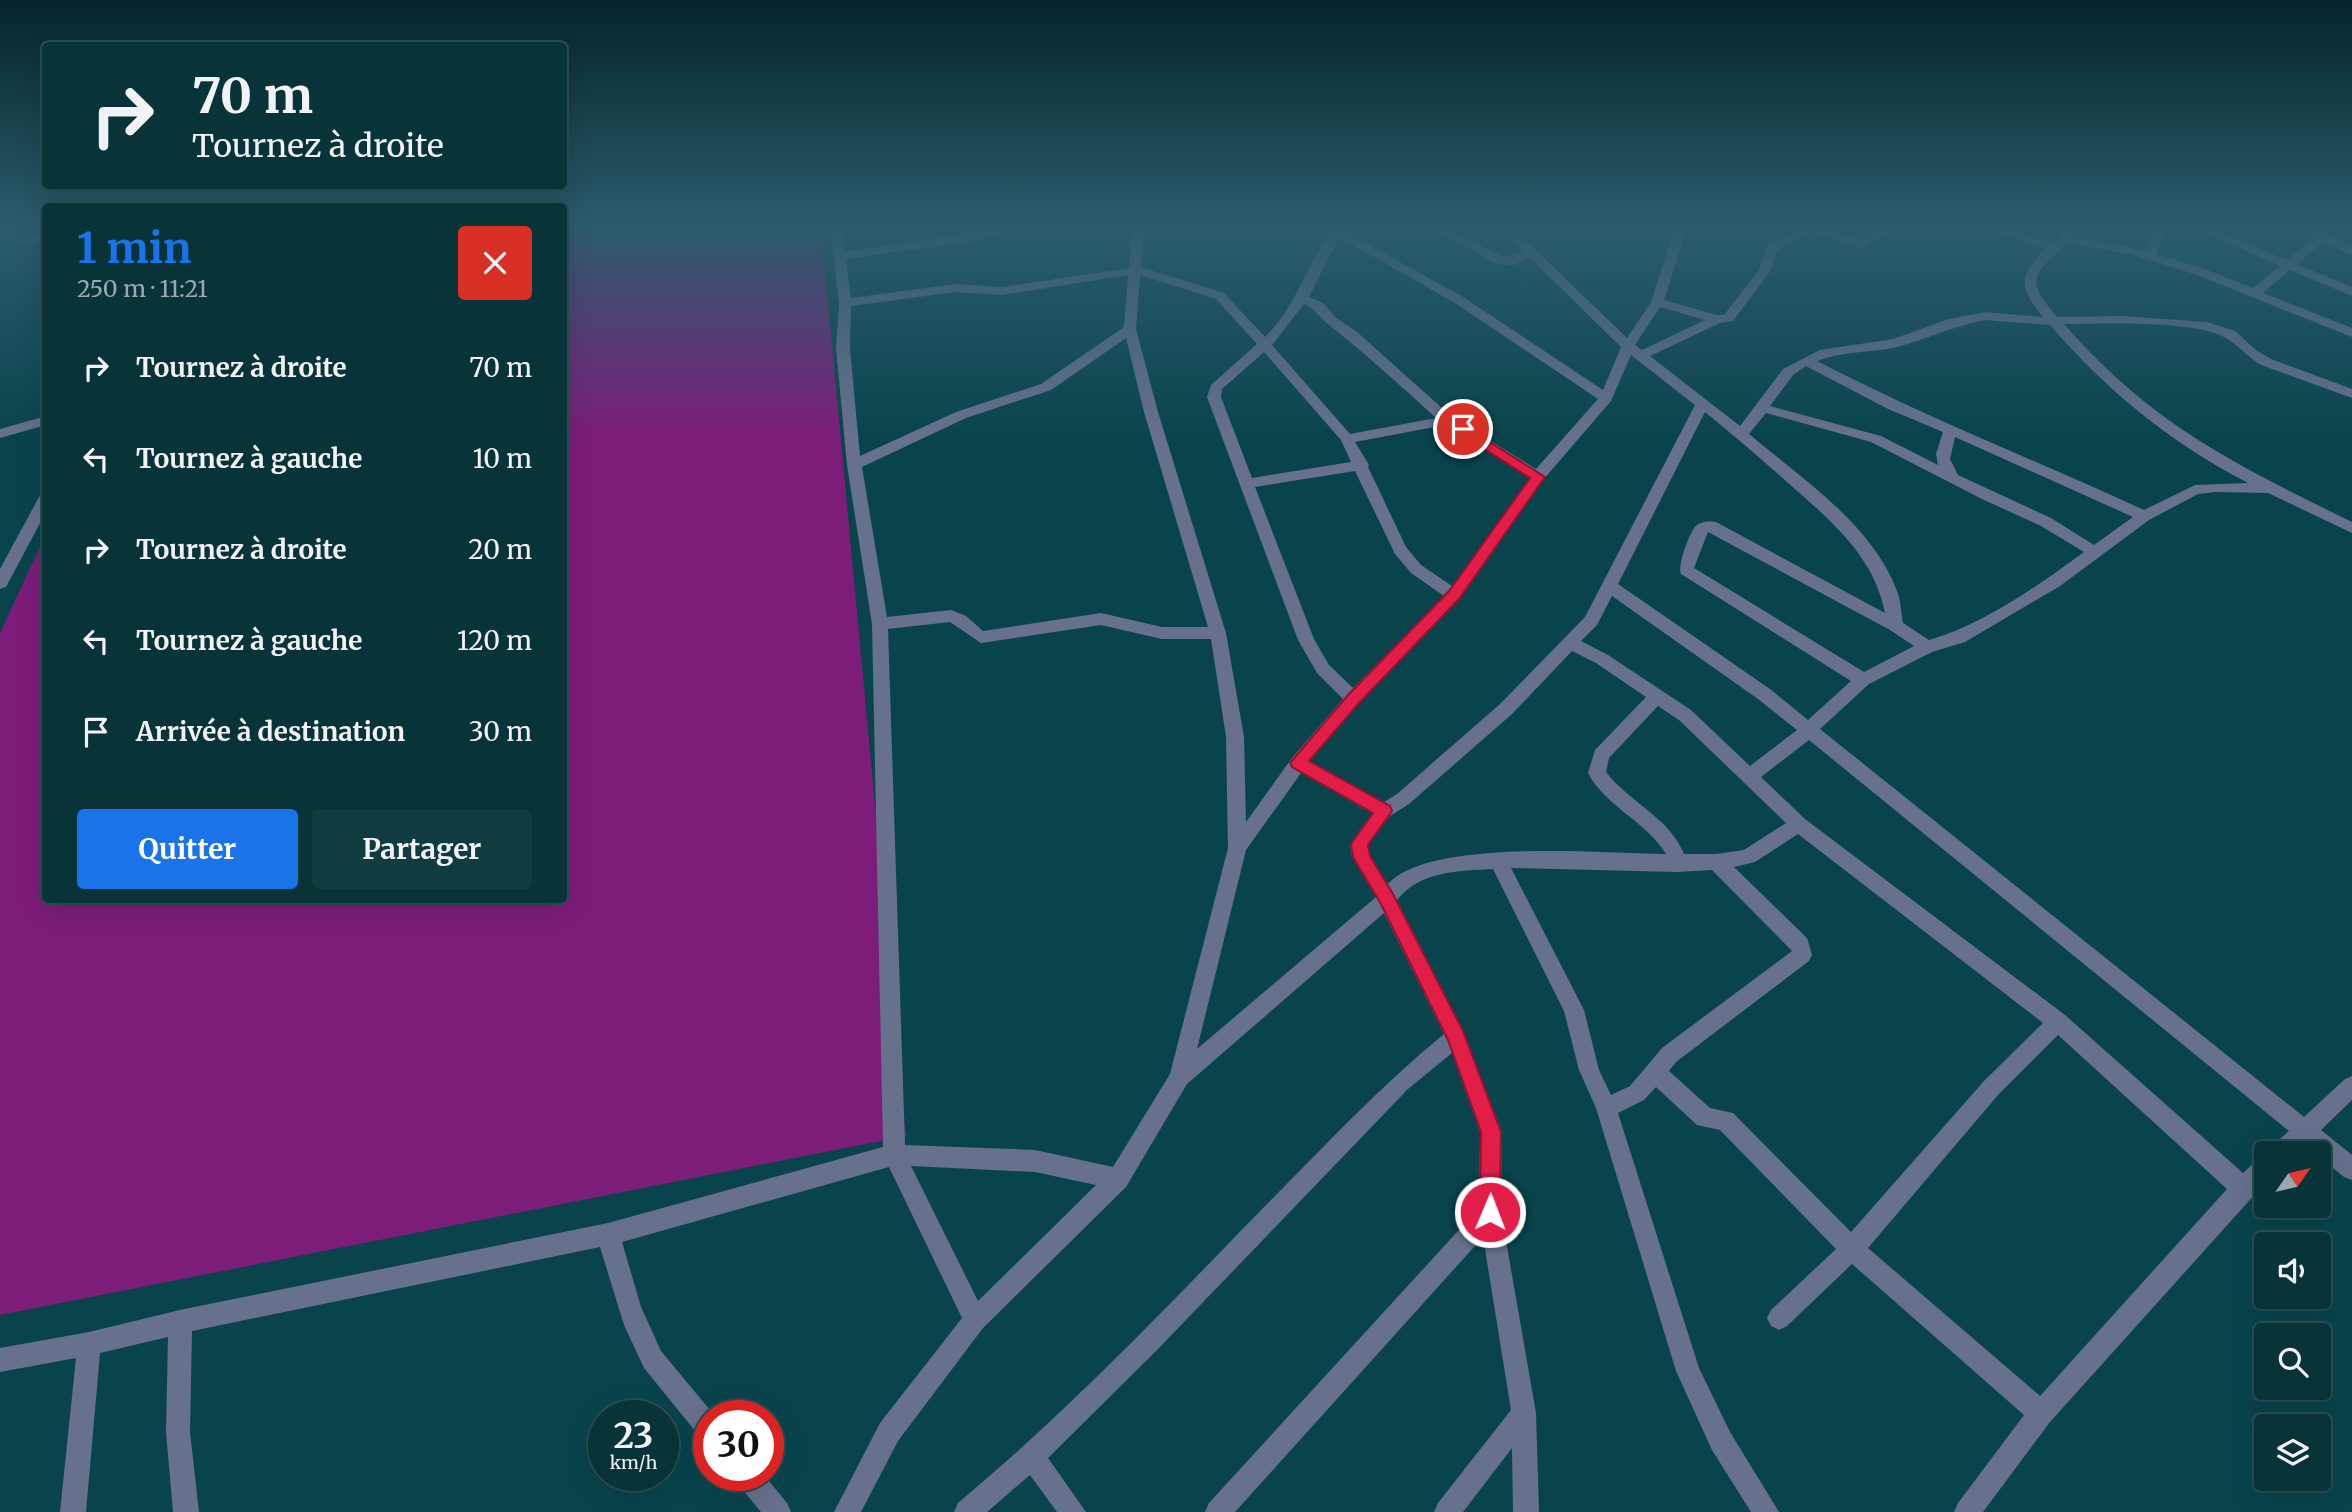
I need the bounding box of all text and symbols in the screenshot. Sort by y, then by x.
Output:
text: 70 m [192,65,313,126]
icon: right [77,70,168,161]
text: Tournez à droite [192,126,444,166]
text: 1 min [77,222,191,274]
button: close [458,226,532,300]
text: 250 m · 11:21 [77,274,208,303]
icon: right [77,349,115,387]
text: Tournez à droite [136,351,347,384]
text: 70 m [469,351,532,384]
pin [1433,399,1493,459]
icon: arrive [1444,410,1482,448]
icon: left [77,440,115,478]
text: Tournez à gauche [136,442,362,475]
text: 10 m [473,442,532,475]
icon: right [77,531,115,569]
text: Tournez à droite [136,533,347,566]
text: 20 m [468,533,532,566]
icon: left [77,622,115,660]
text: Tournez à gauche [136,624,362,657]
text: 120 m [457,624,532,657]
icon: arrive [77,713,115,751]
text: Arrivée à destination [136,715,405,748]
text: 30 m [469,715,532,748]
button: Quitter [77,809,298,889]
button: Partager [312,809,532,889]
north arrow [2254,1141,2331,1218]
map controls [2254,1141,2331,1491]
position arrow [1453,1175,1527,1249]
button: sound [2254,1232,2331,1309]
button: search [2254,1323,2331,1400]
speed limit sign: 30 [693,1400,784,1491]
text: 23 [614,1414,653,1458]
button: layers [2254,1414,2331,1491]
text: km/h [610,1451,657,1474]

